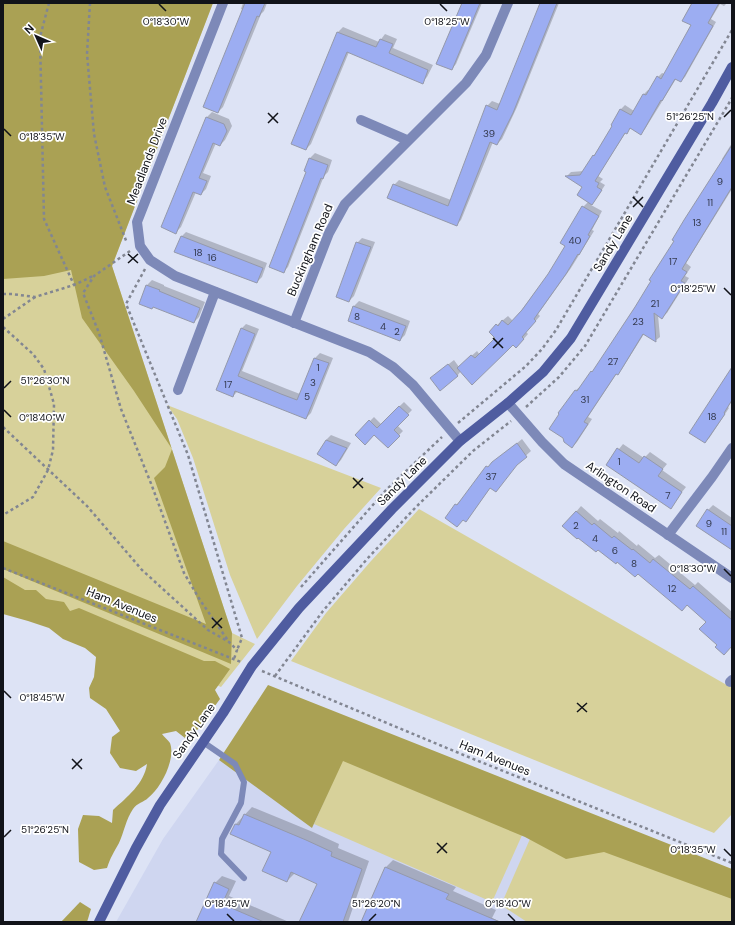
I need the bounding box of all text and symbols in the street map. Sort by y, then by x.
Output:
text: 0°18'30"W [143,15,190,28]
text: 0°18'25"W [424,15,470,28]
north arrow [16,16,56,56]
text: N [21,21,37,37]
text: 51°26'25"N [666,110,714,123]
street label: Meadlands Drive [123,115,171,207]
house number: 39 [483,127,495,140]
text: 0°18'35"W [19,130,65,143]
house number: 9 [717,175,723,188]
house number: 11 [707,196,713,209]
street label: Buckingham Road [283,201,337,299]
street label: Sandy Lane [590,211,637,275]
house number: 13 [692,216,702,229]
house number: 40 [569,234,582,247]
house number: 18 [193,246,203,259]
house number: 16 [207,251,217,264]
house number: 17 [669,255,677,268]
text: 0°18'25"W [670,282,716,295]
house number: 21 [651,297,659,310]
house number: 8 [354,310,360,323]
house number: 23 [632,315,644,328]
house number: 4 [380,320,386,333]
house number: 2 [394,325,400,338]
house number: 27 [608,355,618,368]
house number: 1 [316,361,320,374]
text: 51°26'30"N [21,374,70,387]
house number: 3 [310,376,316,389]
house number: 17 [224,378,232,391]
house number: 5 [304,390,310,403]
house number: 31 [581,393,589,406]
house number: 18 [707,410,717,423]
text: 0°18'40"W [19,411,65,424]
street label: Sandy Lane [374,452,431,509]
house number: 1 [617,455,621,468]
street label: Arlington Road [583,458,659,516]
house number: 37 [485,470,497,483]
house number: 7 [665,489,671,502]
house number: 9 [706,517,712,530]
house number: 2 [573,519,579,532]
house number: 11 [721,525,727,538]
house number: 4 [592,532,598,545]
house number: 6 [612,544,618,557]
house number: 8 [631,557,637,570]
text: 0°18'30"W [670,562,717,575]
house number: 12 [668,582,677,595]
street label: Ham Avenues [84,583,160,627]
text: 0°18'45"W [19,691,65,704]
street label: Sandy Lane [169,700,219,762]
street label: Ham Avenues [457,736,533,780]
text: 51°26'25"N [21,823,69,836]
text: 0°18'35"W [670,843,716,856]
text: 0°18'45"W [204,897,250,910]
text: 51°26'20"N [352,897,400,910]
text: 0°18'40"W [485,897,531,910]

